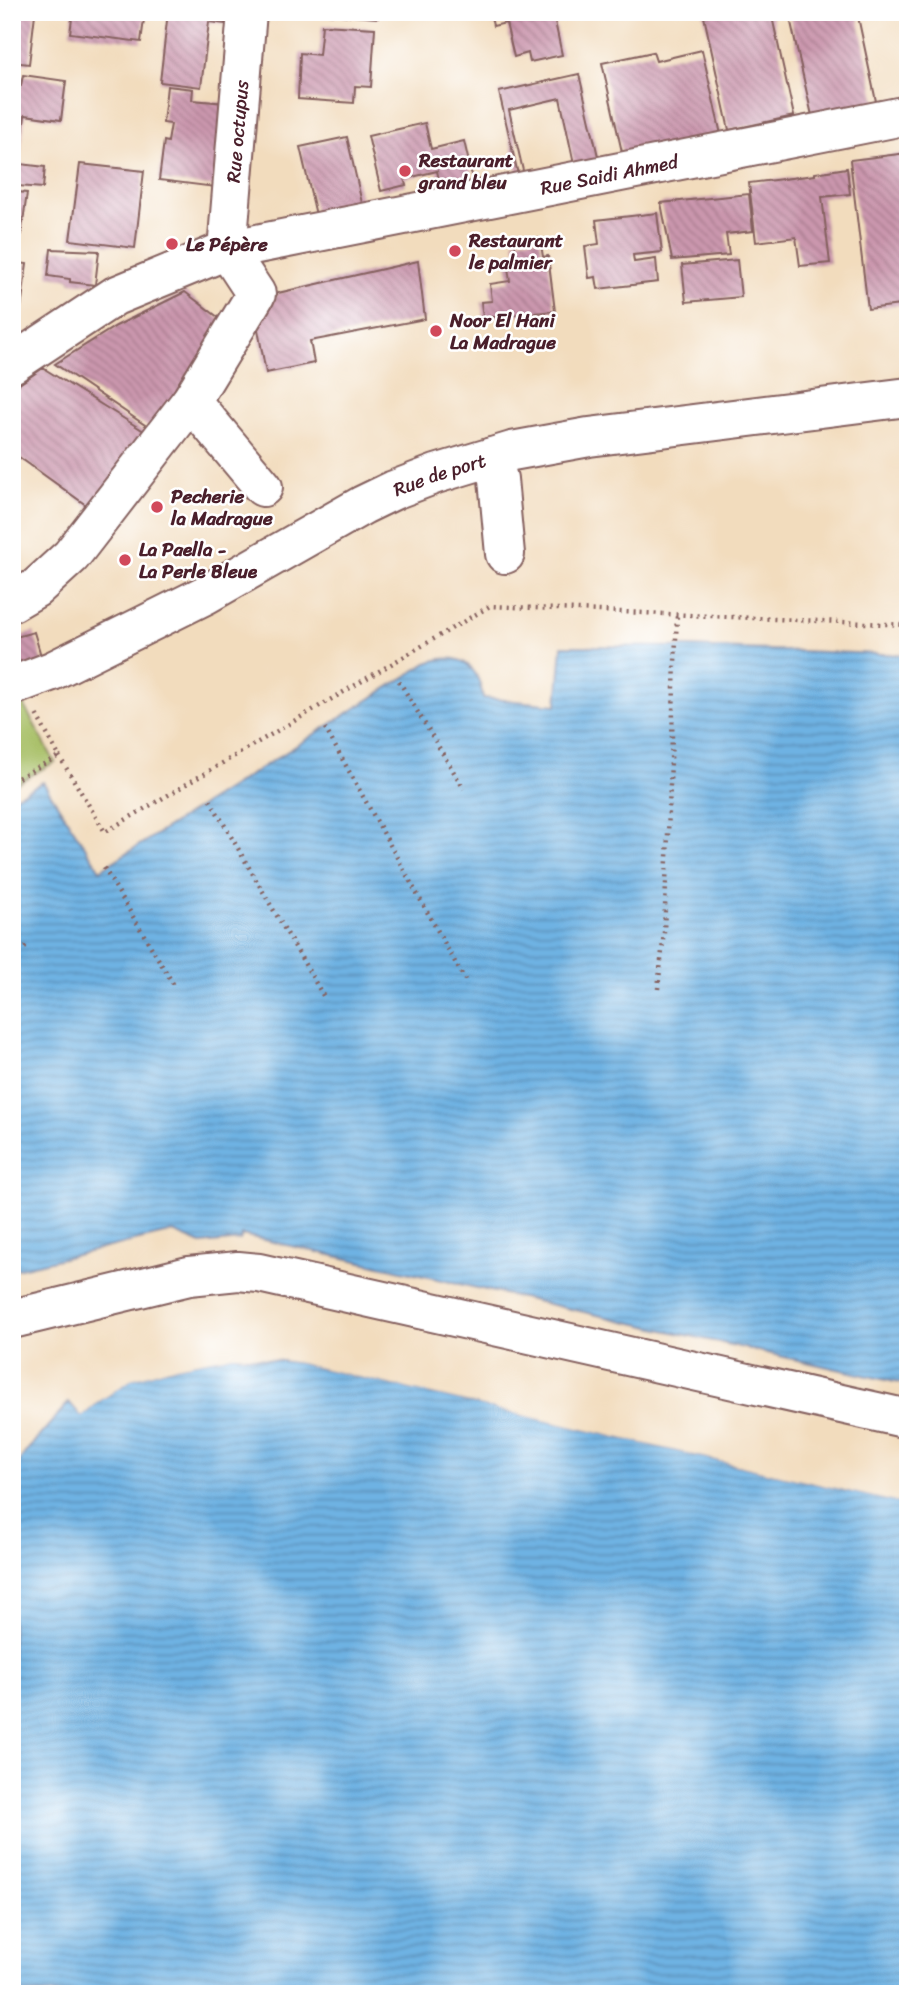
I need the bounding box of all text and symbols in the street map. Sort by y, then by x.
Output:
street label: Rue octupus [217,79,258,184]
place label: Restaurant grand bleu [417,144,514,199]
street label: Rue Saidi Ahmed [537,145,683,205]
marker: Restaurant grand bleu [397,163,413,179]
place label: Restaurant le palmier [468,224,564,279]
place label: Le Pépère [186,228,268,261]
marker: Le Pépère [164,236,180,252]
marker: Restaurant le palmier [447,243,463,259]
place label: Noor El Hani La Madrague [449,304,556,359]
marker: Noor El Hani La Madrague [428,323,444,339]
street label: Rue de port [388,444,490,506]
place label: Pecherie la Madrague [170,480,273,535]
marker: Pecherie la Madrague [149,499,165,515]
place label: La Paella - La Perle Bleue [139,533,258,588]
marker: La Paella - La Perle Bleue [117,552,133,568]

